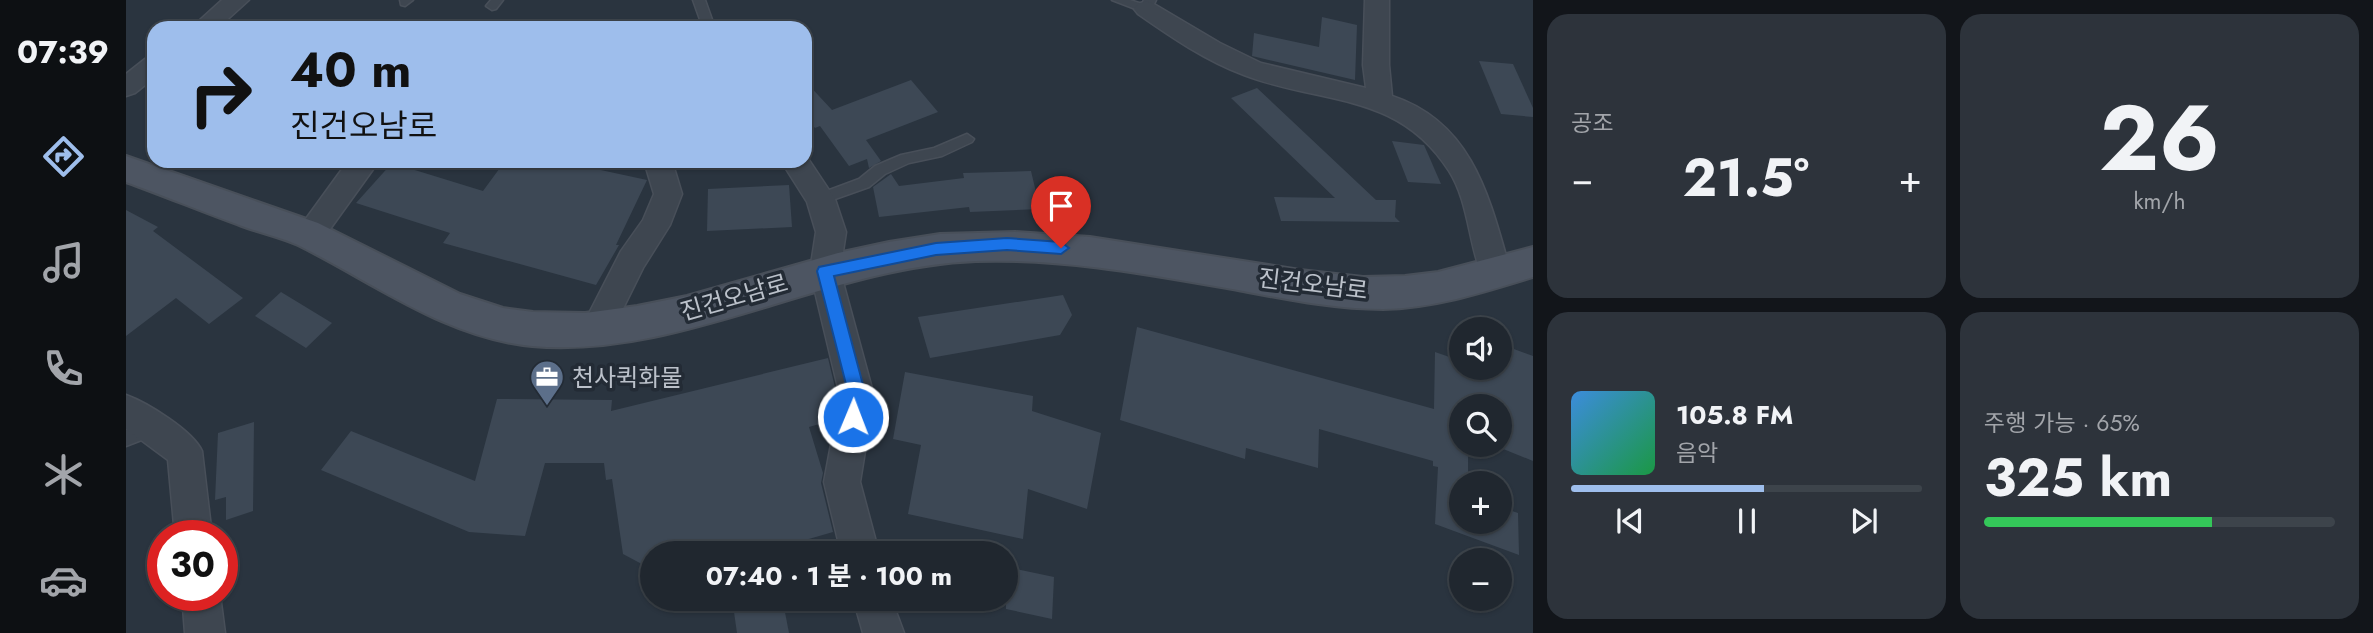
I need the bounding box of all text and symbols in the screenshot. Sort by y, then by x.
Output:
text: 07:39 [17,29,109,75]
text: 40 m [290,35,412,105]
icon: right [175,49,266,140]
text: 26 [2099,73,2220,204]
text: 진건오남로 [290,103,437,149]
text: 공조 [1571,106,1613,140]
icon: directions [39,132,88,181]
text: 21.5° [1683,140,1809,216]
text: − [1571,151,1593,206]
text: + [1899,151,1922,206]
pin [1031,176,1091,248]
text: km/h [2134,184,2185,218]
icon: arrive [1042,187,1080,225]
icon: music [39,238,88,287]
street label: 진건오남로 [1256,260,1370,308]
street label: 진건오남로 [676,265,792,329]
map controls [1449,317,1512,611]
button: sound [1449,317,1512,380]
icon: phone [39,344,88,393]
office icon: 천사퀵화물 [528,358,566,407]
place label: 천사퀵화물 [572,360,682,395]
position arrow [816,380,890,454]
button: search [1449,394,1512,457]
text: 105.8 FM [1676,396,1793,434]
text: 주행 가능 · 65% [1984,406,2140,440]
text: 음악 [1676,436,1718,470]
text: 325 km [1984,440,2172,516]
icon: climate [39,450,88,499]
button: + [1449,471,1512,534]
icon: previous [1611,502,1649,540]
icon: pause [1728,502,1766,540]
icon: next [1845,502,1883,540]
speed limit sign: 30 [147,520,238,611]
button: − [1449,548,1512,611]
icon: car [39,556,88,605]
text: 07:40 · 1 분 · 100 m [706,557,952,595]

